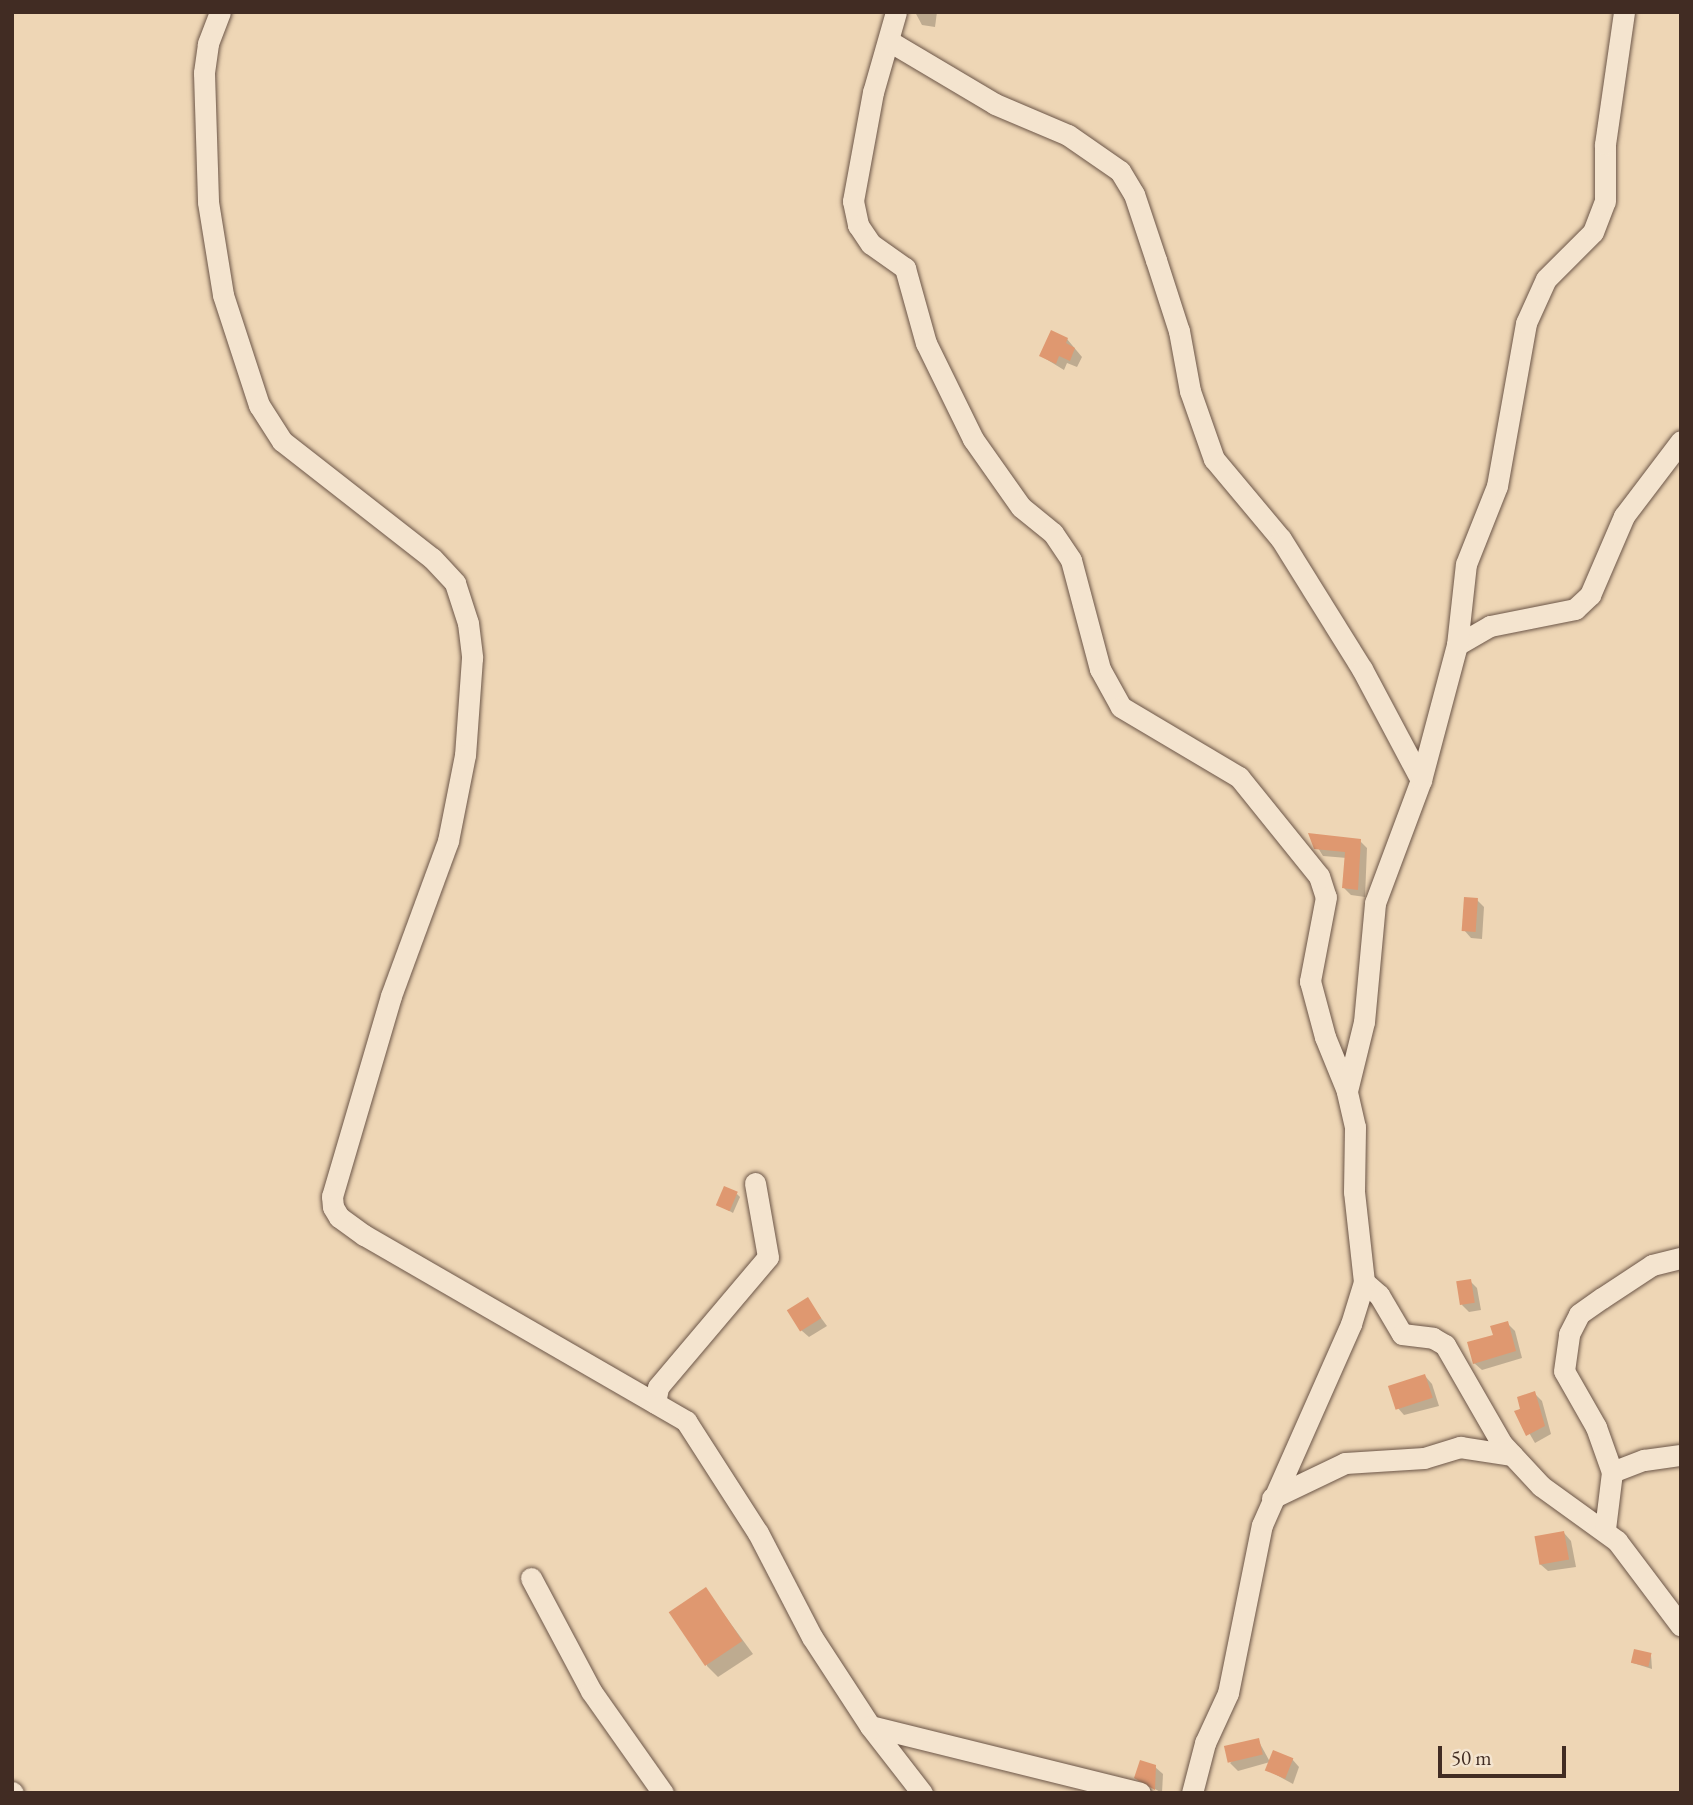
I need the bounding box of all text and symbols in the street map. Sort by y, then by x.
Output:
scale bar [1441,1731,1569,1775]
text: 50 m [1451,1744,1492,1771]

